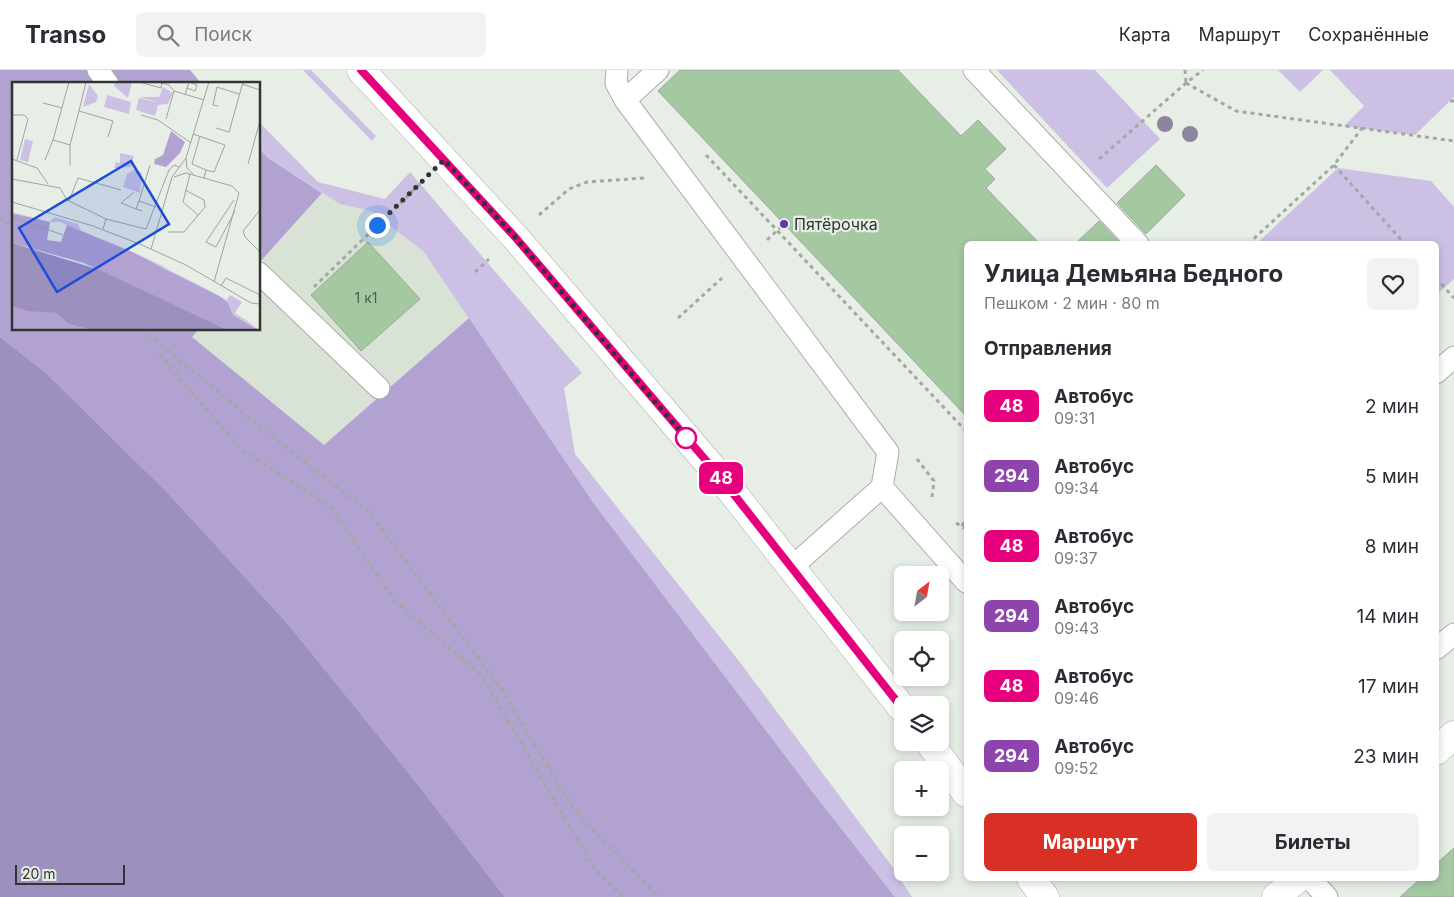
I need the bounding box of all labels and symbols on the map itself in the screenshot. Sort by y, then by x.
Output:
inset map [12,82,260,330]
your location [365,213,390,238]
place label: Пятёрочка [794,214,878,234]
marker: Пятёрочка [778,218,790,230]
house number: 1 к1 [355,289,377,306]
unlabelled marker [675,427,697,449]
line badge: 48 [698,462,744,494]
north arrow [894,566,949,621]
scale bar [15,862,125,885]

